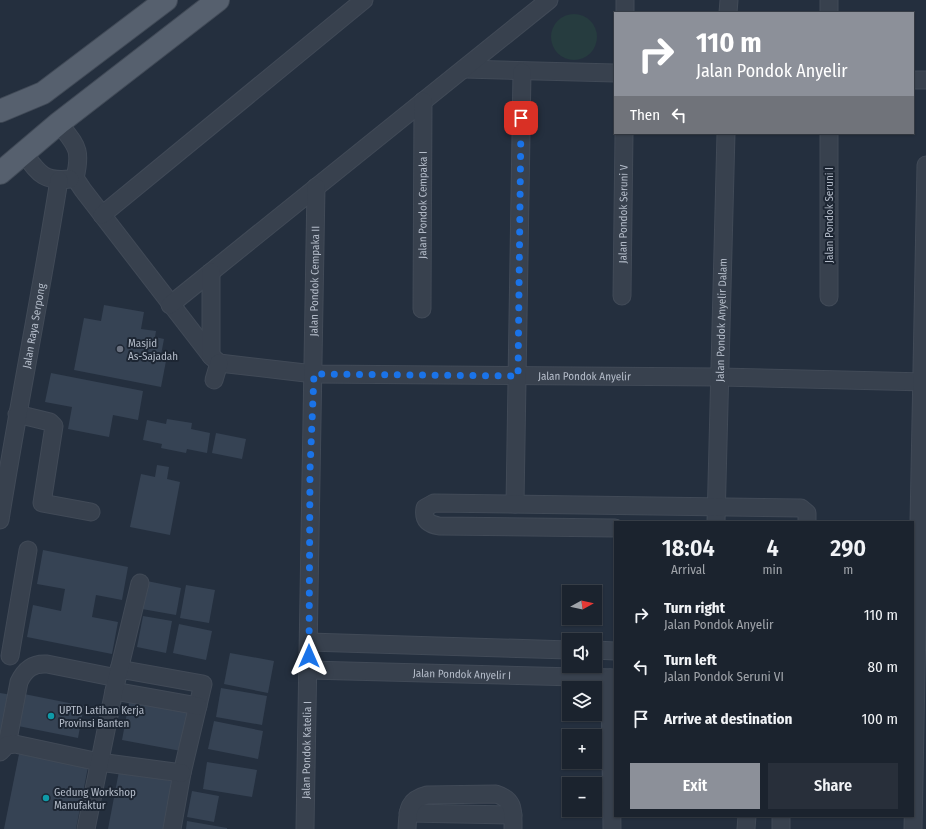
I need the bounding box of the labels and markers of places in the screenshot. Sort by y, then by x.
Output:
pin [504,101,538,135]
place label: Masjid As-Sajadah [128,337,178,363]
marker: Masjid As-Sajadah [115,344,125,354]
place label: UPTD Latihan Kerja Provinsi Banten [59,704,144,730]
marker: UPTD Latihan Kerja Provinsi Banten [46,711,56,721]
place label: Gedung Workshop Manufaktur [54,786,136,812]
marker: Gedung Workshop Manufaktur [41,793,51,803]

